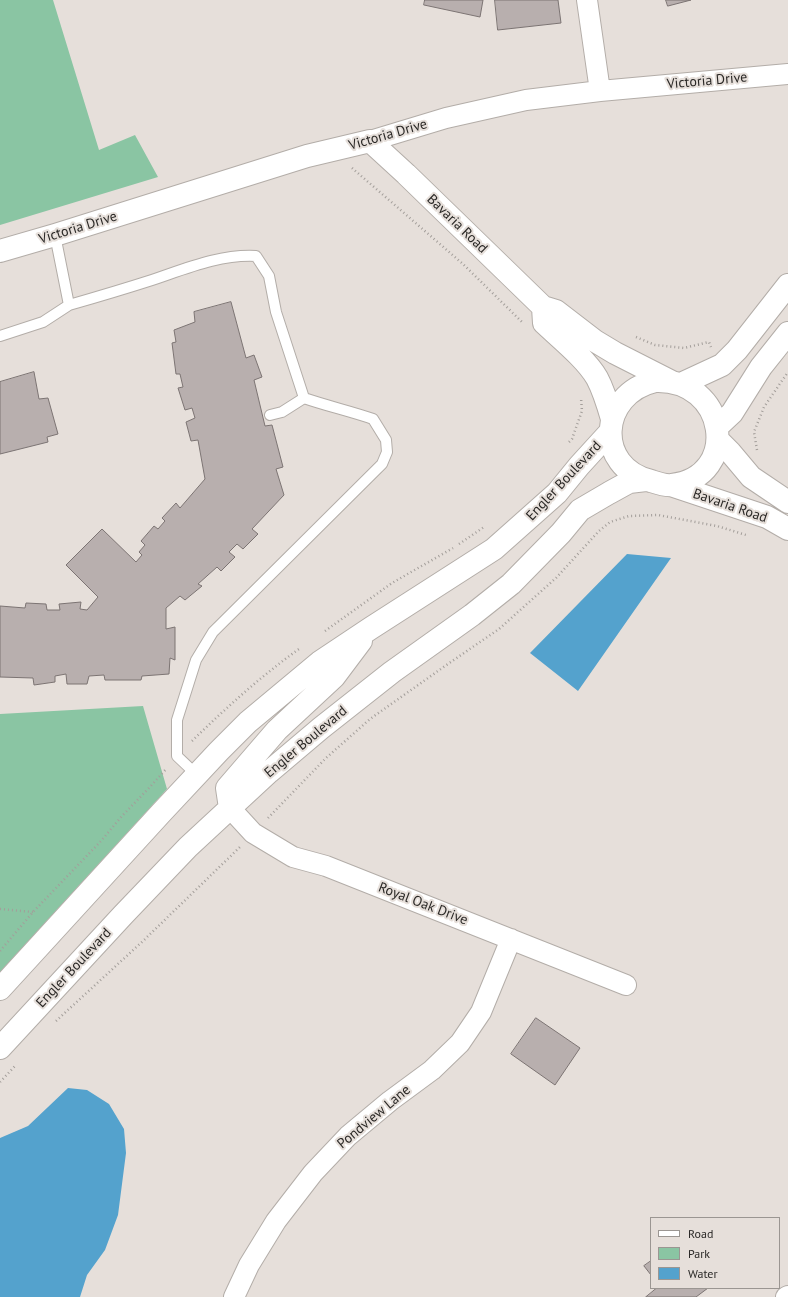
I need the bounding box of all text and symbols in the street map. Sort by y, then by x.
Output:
street label: Victoria Drive [666,69,748,93]
street label: Victoria Drive [347,116,429,154]
street label: Bavaria Road [423,191,491,257]
street label: Victoria Drive [37,208,119,248]
street label: Engler Boulevard [523,438,605,524]
street label: Bavaria Road [691,485,769,527]
street label: Engler Boulevard [261,703,351,781]
street label: Royal Oak Drive [376,879,470,929]
street label: Engler Boulevard [33,925,115,1011]
street label: Pondview Lane [334,1082,414,1152]
legend [650,1217,780,1289]
text: Road [688,1226,713,1241]
text: Park [688,1246,710,1261]
text: Water [688,1266,718,1281]

